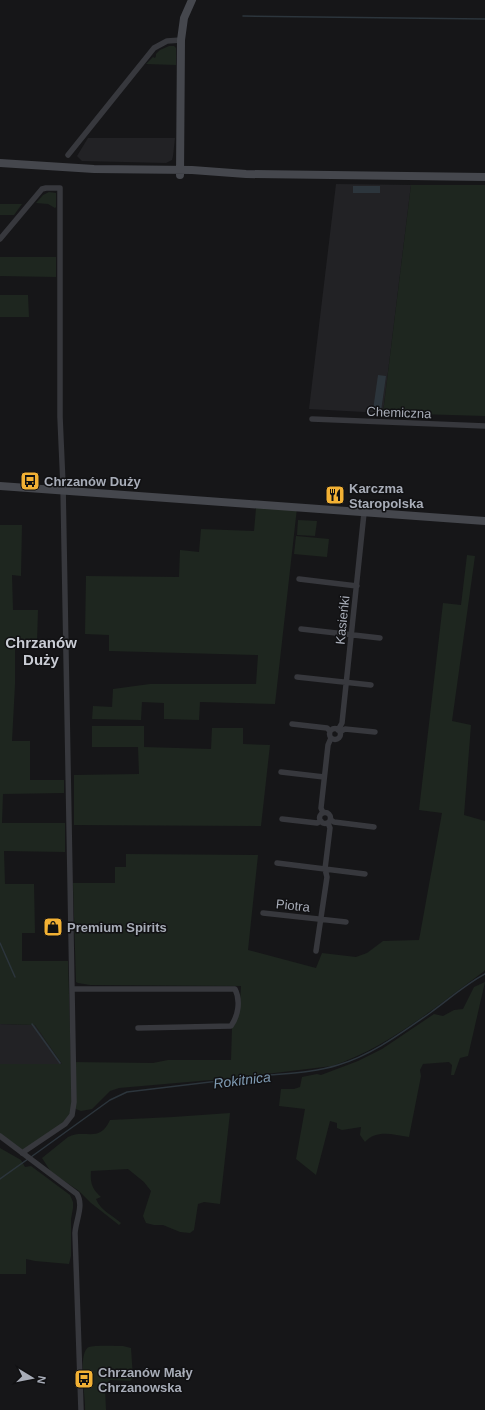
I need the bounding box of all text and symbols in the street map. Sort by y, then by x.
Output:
street label: Chemiczna [366,404,433,421]
bus stop icon: Chrzanów Duży [19,470,41,492]
place label: Chrzanów Duży [44,474,142,489]
place label: Karczma Staropolska [349,481,424,511]
restaurant icon: Karczma Staropolska [324,484,346,506]
street label: Kasieńki [332,595,353,645]
district label: Chrzanów Duży [5,634,77,668]
street label: Piotra [275,896,311,915]
shop icon: Premium Spirits [42,916,64,938]
place label: Premium Spirits [67,920,167,935]
water label: Rokitnica [212,1069,272,1091]
north arrow [12,1358,52,1398]
place label: Chrzanów Mały Chrzanowska [98,1365,193,1395]
bus stop icon: Chrzanów Mały Chrzanowska [73,1368,95,1390]
text: N [35,1375,48,1385]

